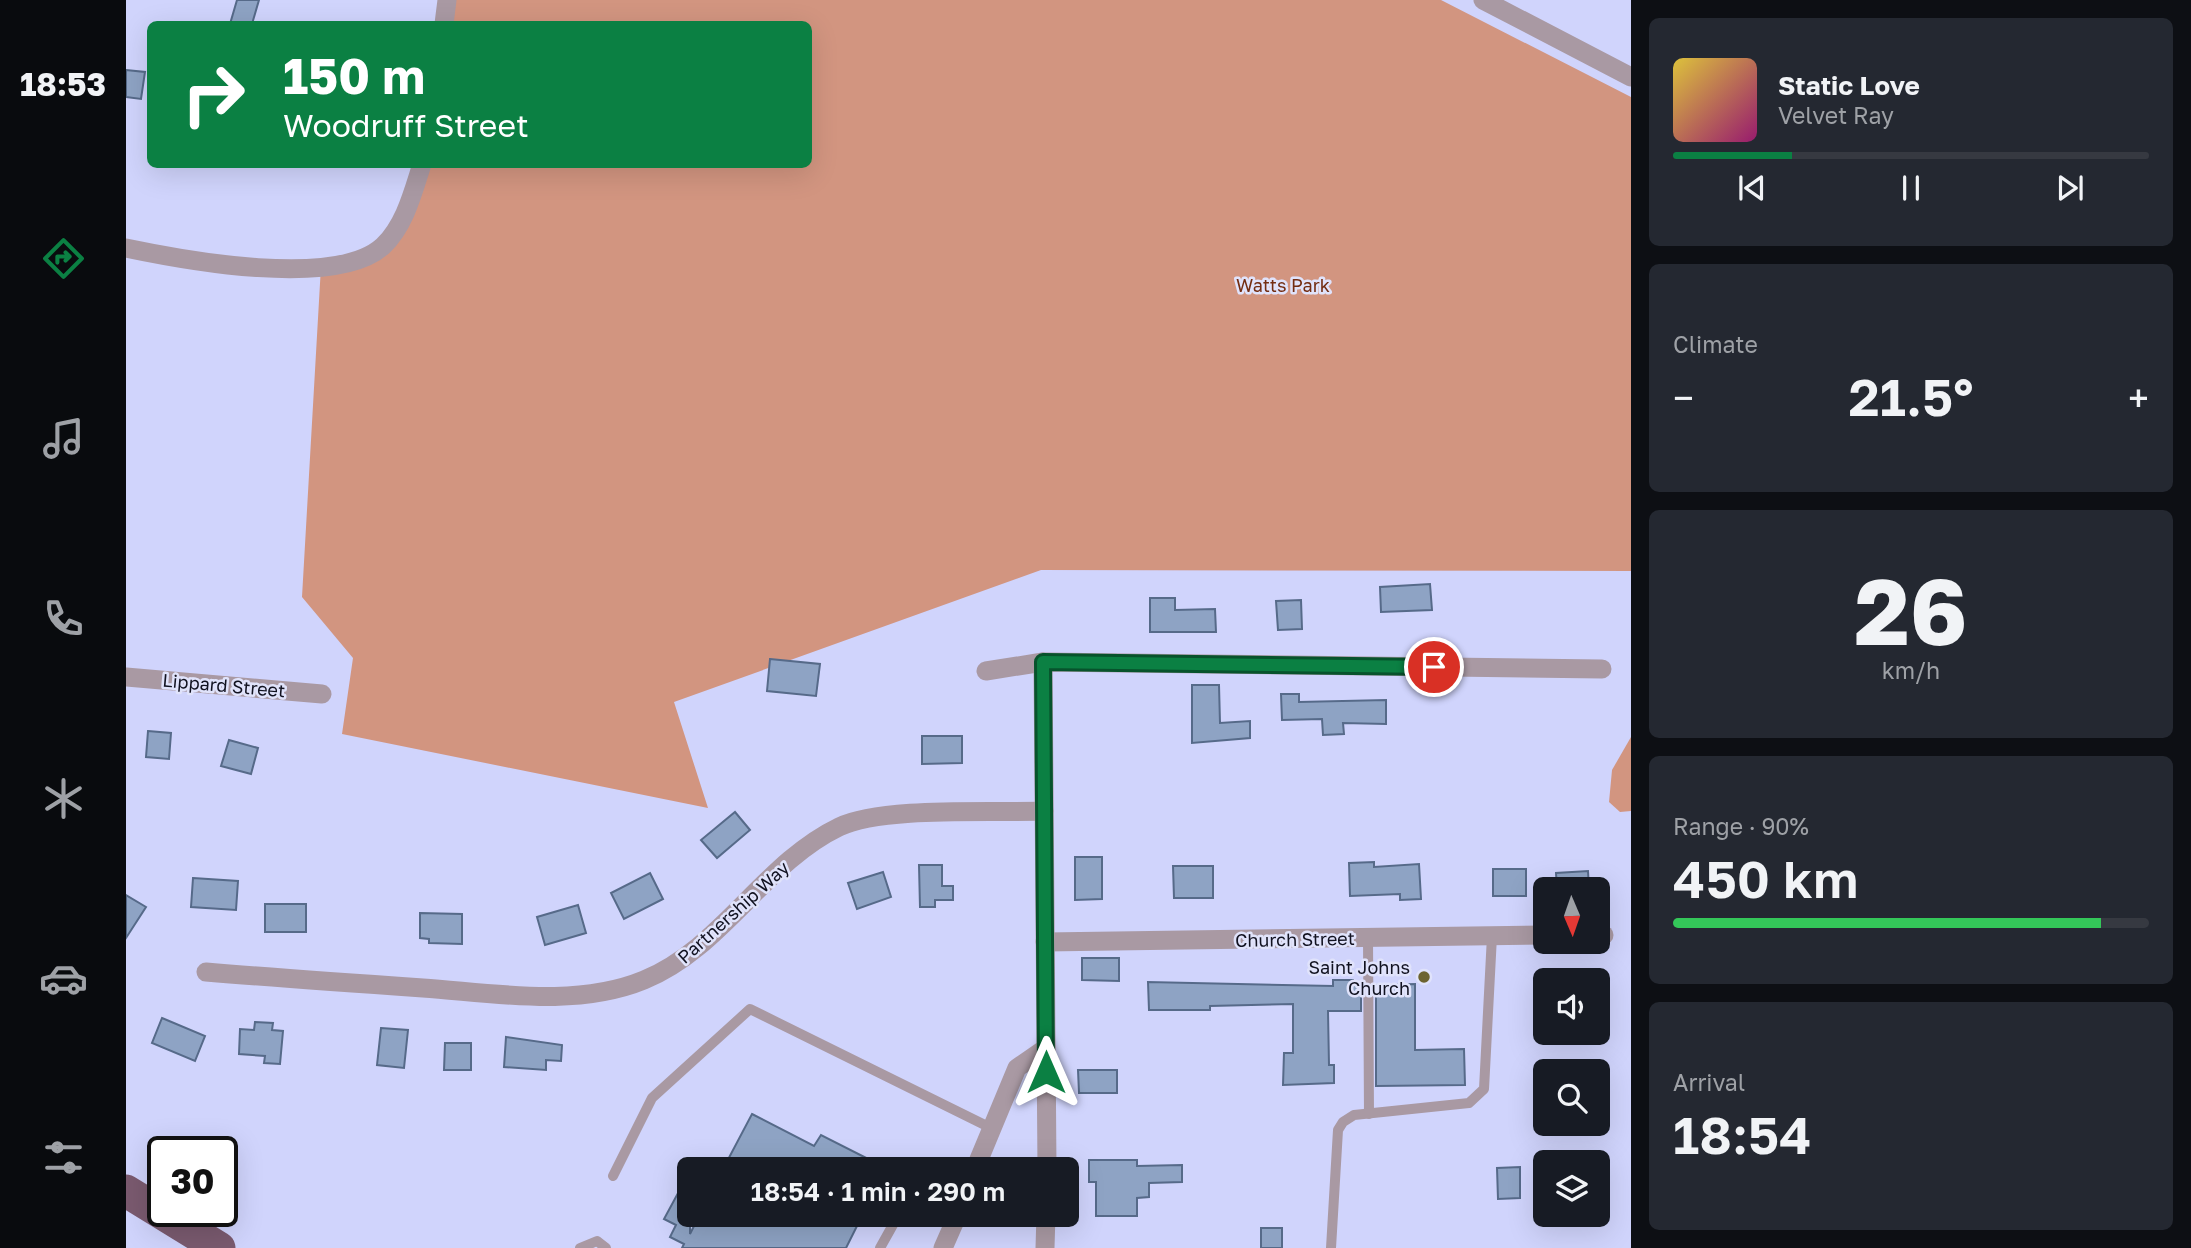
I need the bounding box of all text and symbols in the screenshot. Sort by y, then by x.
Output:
text: 150 m [283,46,425,105]
icon: right [168,49,259,140]
text: 18:53 [20,65,106,103]
text: Static Love [1778,70,1920,101]
text: Velvet Ray [1778,101,1894,129]
text: Woodruff Street [283,106,529,144]
icon: previous [1733,169,1771,207]
icon: pause [1892,169,1930,207]
icon: next [2051,169,2089,207]
icon: directions [39,234,88,283]
park label: Watts Park [1236,274,1330,296]
text: Climate [1673,330,1758,358]
text: 21.5° [1849,365,1973,427]
text: − [1673,375,1694,420]
text: + [2128,375,2149,420]
icon: music [39,414,88,463]
text: 26 [1854,556,1968,665]
icon: phone [39,594,88,643]
pin [1404,637,1464,697]
icon: arrive [1415,648,1453,686]
text: km/h [1882,656,1940,684]
street label: Lippard Street [162,669,286,701]
icon: climate [39,774,88,823]
text: Range · 90% [1673,812,1809,840]
text: 450 km [1673,847,1858,909]
street label: Partnership Way [673,856,793,968]
north arrow [1533,877,1610,954]
map controls [1533,877,1610,1227]
street label: Church Street [1235,927,1355,951]
icon: car [39,954,88,1003]
place label: Saint Johns Church [1308,956,1410,999]
button: sound [1533,968,1610,1045]
marker: Saint Johns Church [1416,969,1432,985]
position arrow [1009,1035,1083,1109]
button: search [1533,1059,1610,1136]
text: Arrival [1673,1068,1745,1096]
text: 18:54 [1673,1103,1812,1165]
icon: filters [39,1133,88,1182]
speed limit sign: 30 [147,1136,238,1227]
button: layers [1533,1150,1610,1227]
text: 18:54 · 1 min · 290 m [751,1176,1005,1207]

